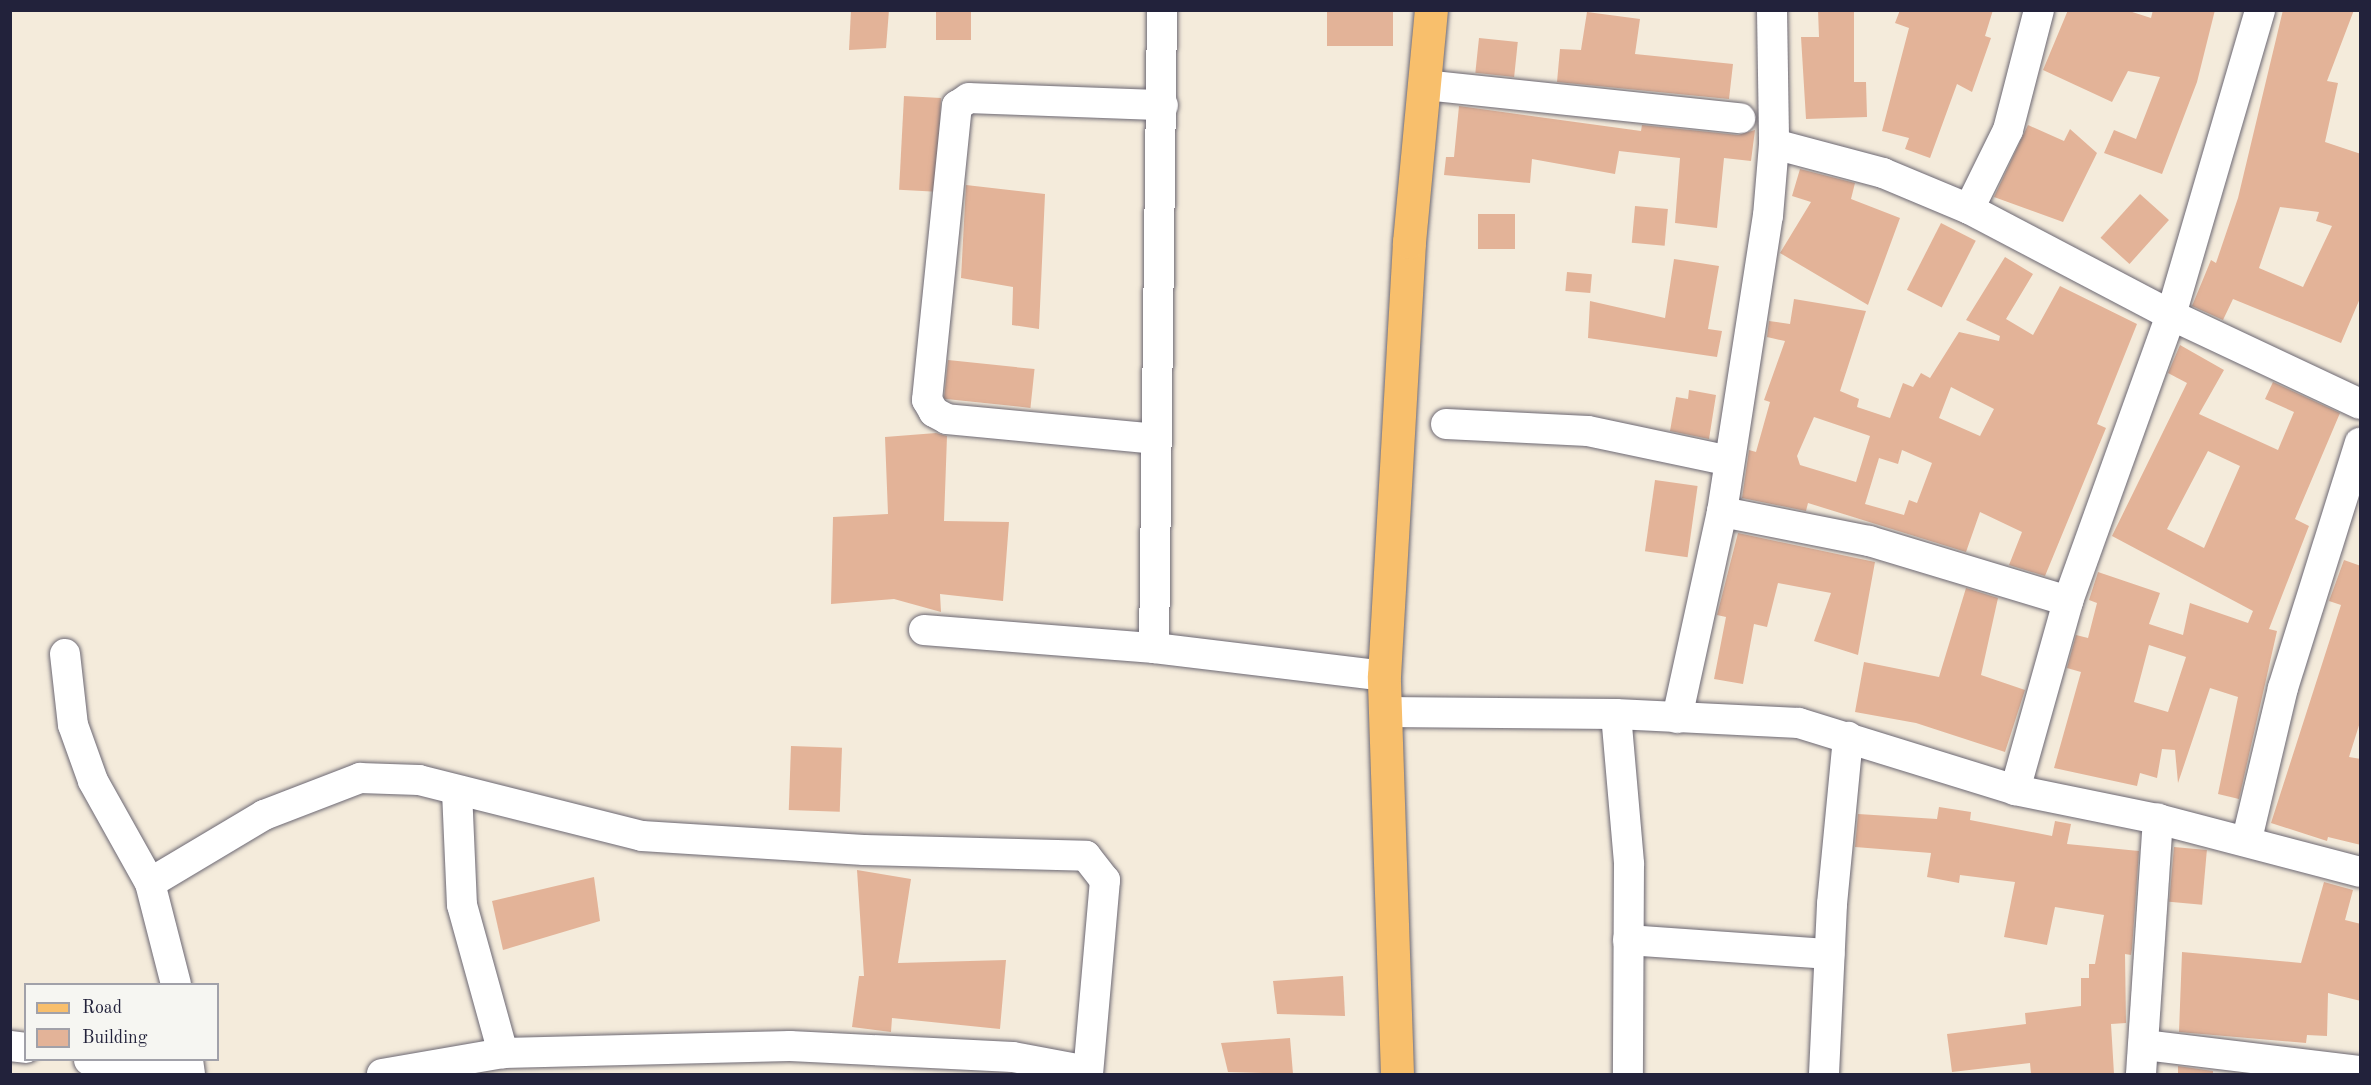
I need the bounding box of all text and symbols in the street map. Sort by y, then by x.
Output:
legend [24,983,219,1061]
text: Road [82,999,122,1017]
text: Building [82,1029,147,1047]

